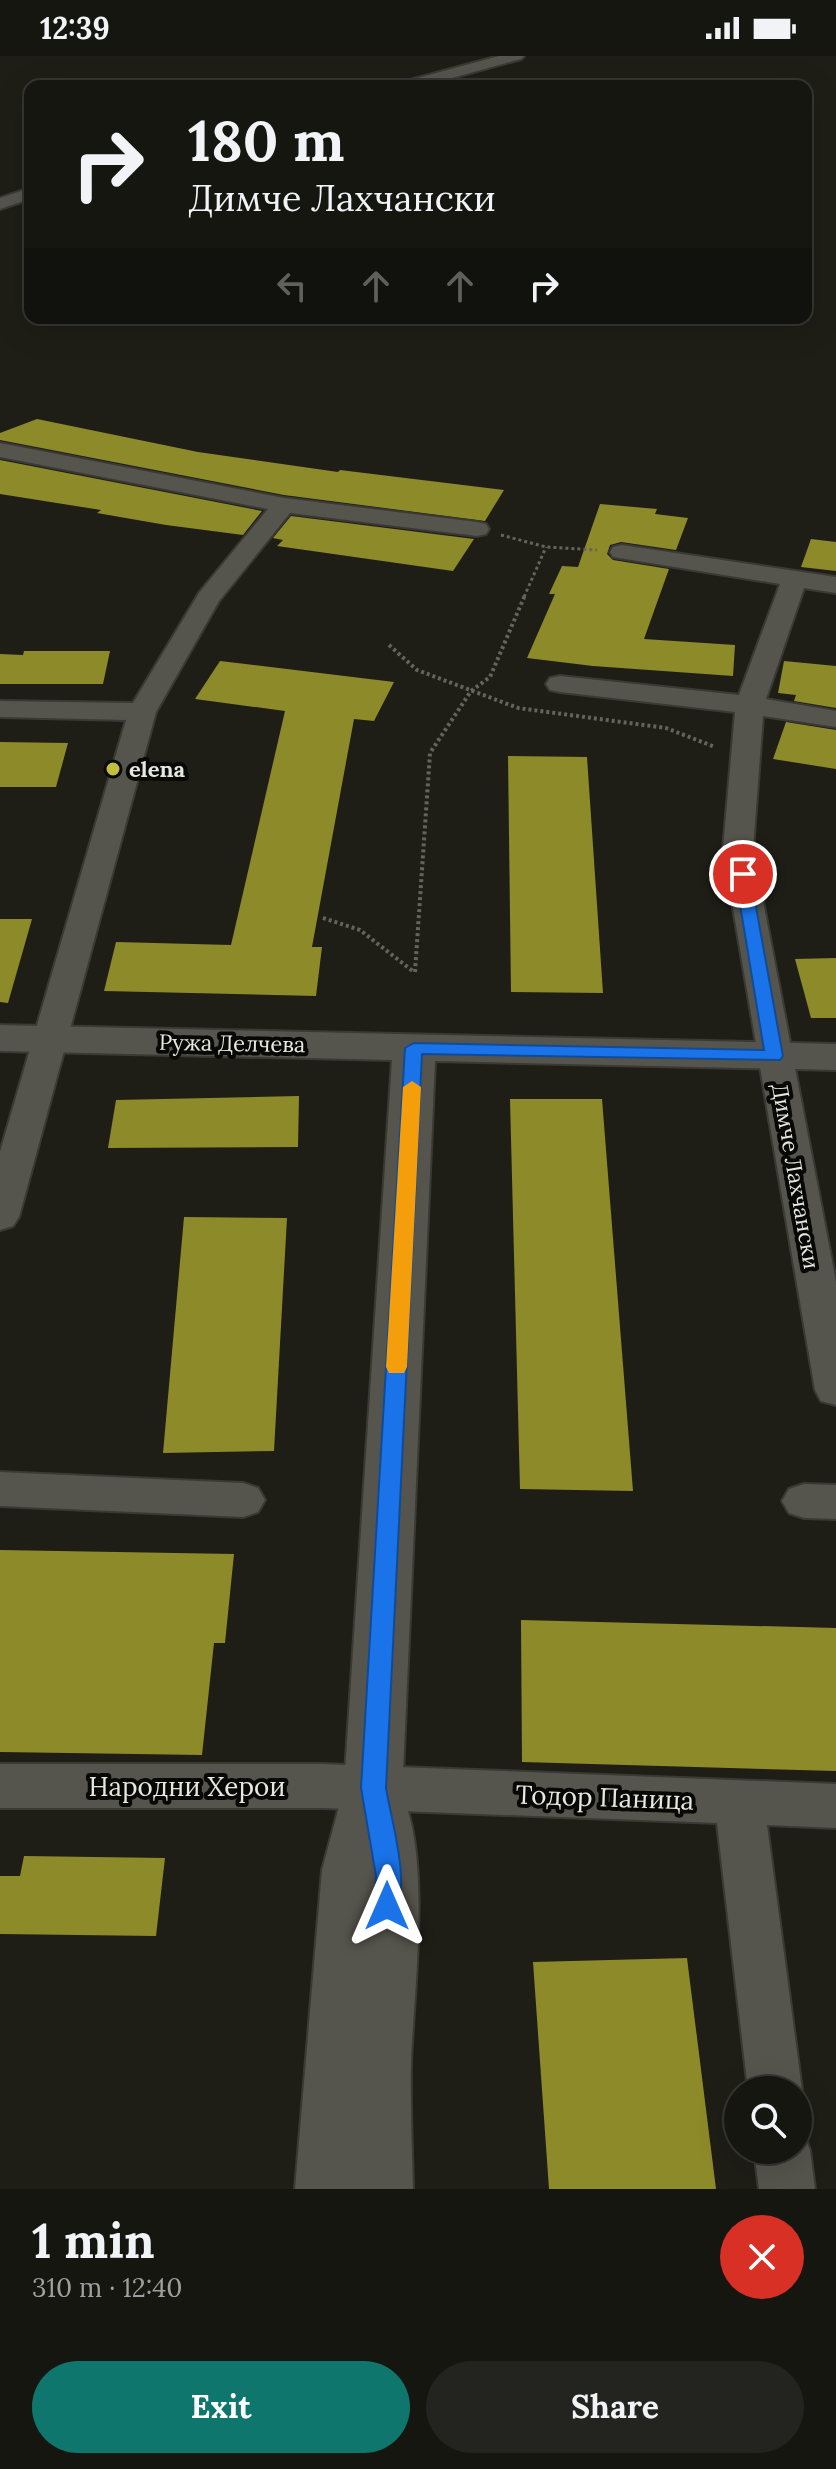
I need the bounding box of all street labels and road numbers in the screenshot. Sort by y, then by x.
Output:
street label: Ружа Делчева [159,1028,305,1058]
street label: Димче Лахчански [766,1081,826,1271]
street label: Народни Херои [89,1770,285,1803]
street label: Тодор Паница [515,1777,695,1817]

